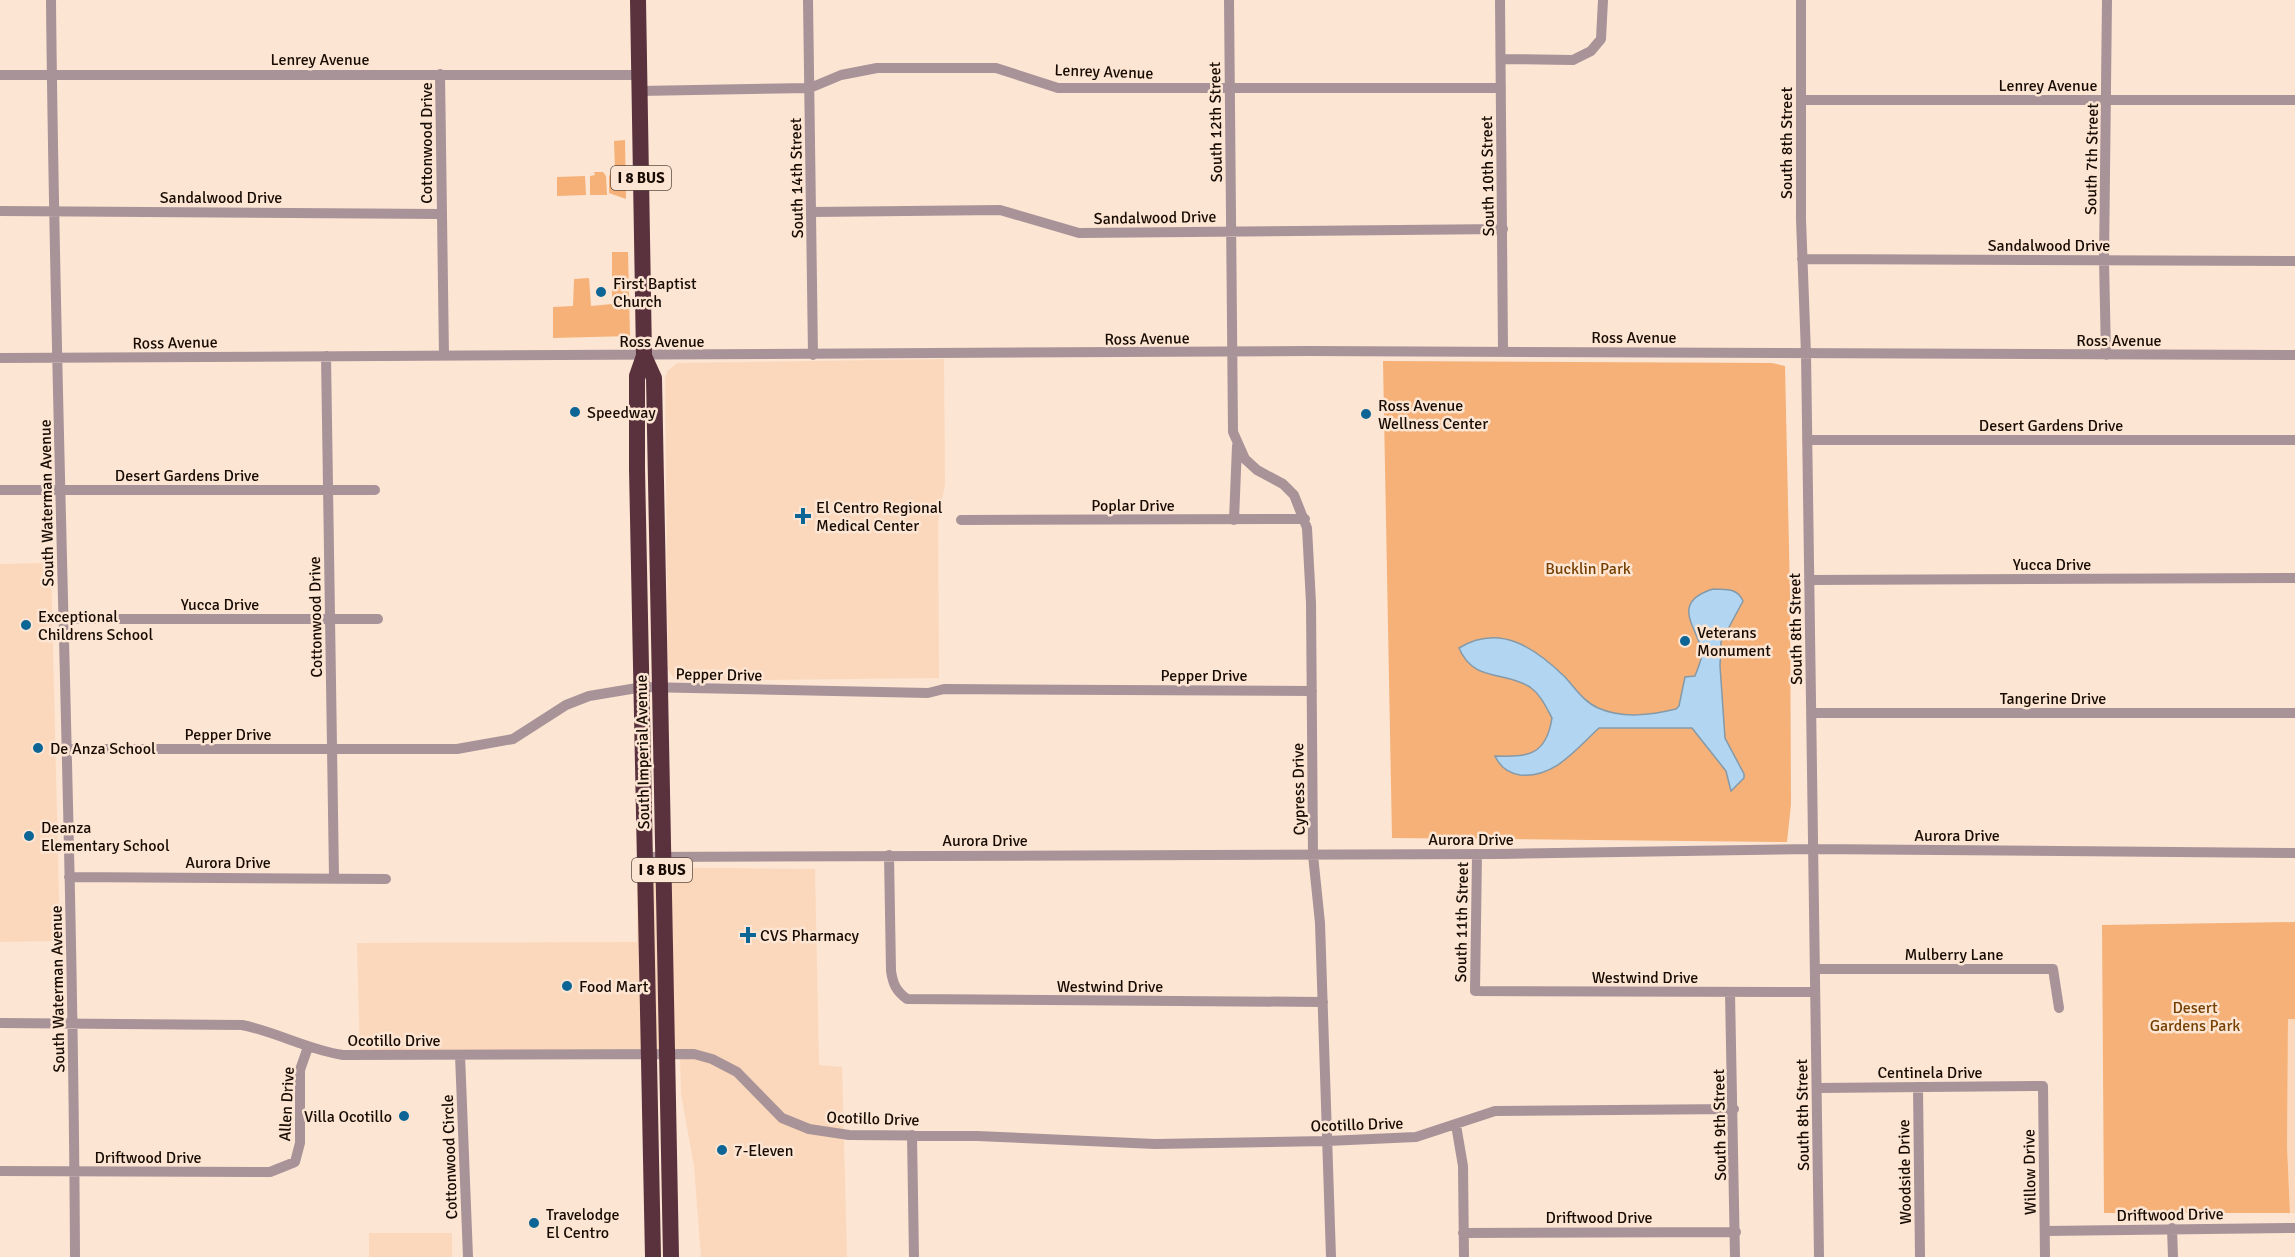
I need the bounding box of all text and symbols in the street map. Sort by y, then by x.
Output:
street label: Lenrey Avenue [270,50,370,70]
street label: Lenrey Avenue [1054,60,1154,84]
street label: South 12th Street [1205,61,1227,182]
street label: Lenrey Avenue [1998,76,2098,96]
street label: Cottonwood Drive [417,82,437,204]
street label: South 8th Street [1777,87,1797,199]
street label: South 7th Street [2081,102,2103,215]
street label: South 10th Street [1477,115,1499,236]
street label: South 14th Street [786,117,808,238]
road number: I 8 BUS [611,166,671,190]
street label: Sandalwood Drive [160,188,282,208]
street label: Sandalwood Drive [1094,207,1217,229]
street label: Sandalwood Drive [1988,236,2110,256]
place label: First Baptist Church [613,274,697,312]
marker: First Baptist Church [594,285,608,299]
street label: Ross Avenue [1104,328,1190,350]
street label: Ross Avenue [1591,328,1677,348]
street label: Ross Avenue [2076,331,2162,351]
street label: Ross Avenue [132,332,218,354]
street label: Ross Avenue [619,332,705,352]
place label: Ross Avenue Wellness Center [1378,396,1488,434]
place label: Speedway [587,403,656,423]
marker: Speedway [568,405,582,419]
marker: Ross Avenue Wellness Center [1359,407,1373,421]
street label: Desert Gardens Drive [1979,416,2123,436]
street label: South Waterman Avenue [36,419,58,587]
street label: Desert Gardens Drive [115,466,259,486]
street label: Poplar Drive [1091,496,1175,516]
place label: El Centro Regional Medical Center [816,498,943,536]
marker: El Centro Regional Medical Center [794,507,812,525]
street label: Yucca Drive [2013,555,2091,575]
street label: Cottonwood Drive [305,556,327,678]
park label: Bucklin Park [1545,559,1631,579]
street label: South 8th Street [1785,572,1807,685]
street label: Yucca Drive [181,595,259,615]
place label: Exceptional Childrens School [38,607,153,645]
marker: Exceptional Childrens School [19,618,33,632]
place label: Veterans Monument [1697,623,1771,661]
marker: Veterans Monument [1678,634,1692,648]
street label: Pepper Drive [675,664,763,686]
street label: Pepper Drive [1161,666,1247,686]
street label: South Imperial Avenue [632,675,654,829]
street label: Tangerine Drive [2000,689,2106,709]
street label: Pepper Drive [185,725,271,745]
place label: De Anza School [50,739,156,759]
marker: De Anza School [31,741,45,755]
street label: Cypress Drive [1288,743,1310,835]
place label: Deanza Elementary School [41,818,170,856]
street label: Aurora Drive [1914,826,2000,846]
marker: Deanza Elementary School [22,829,36,843]
street label: Aurora Drive [1428,830,1514,850]
street label: Aurora Drive [942,831,1028,851]
street label: Aurora Drive [185,853,271,873]
road number: I 8 BUS [632,858,692,882]
street label: South 11th Street [1451,861,1473,982]
street label: South Waterman Avenue [47,905,69,1073]
place label: CVS Pharmacy [760,926,860,946]
marker: CVS Pharmacy [741,928,755,942]
street label: Mulberry Lane [1904,945,2004,965]
street label: Westwind Drive [1592,968,1698,988]
place label: Food Mart [579,977,649,997]
street label: Westwind Drive [1057,977,1163,997]
marker: Food Mart [560,979,574,993]
park label: Desert Gardens Park [2150,998,2240,1036]
street label: Ocotillo Drive [348,1031,440,1051]
street label: South 8th Street [1792,1058,1814,1171]
street label: Centinela Drive [1877,1063,1983,1083]
street label: Allen Drive [275,1066,299,1142]
street label: South 9th Street [1709,1068,1731,1181]
street label: Cottonwood Circle [438,1094,462,1220]
place label: Villa Ocotillo [304,1107,392,1127]
street label: Ocotillo Drive [826,1107,920,1131]
marker: Villa Ocotillo [397,1109,411,1123]
street label: Ocotillo Drive [1310,1113,1404,1137]
street label: Woodside Drive [1894,1119,1916,1225]
street label: Willow Drive [2019,1129,2041,1215]
place label: 7-Eleven [734,1141,793,1161]
marker: 7-Eleven [715,1143,729,1157]
street label: Driftwood Drive [94,1148,202,1168]
street label: Driftwood Drive [2116,1204,2224,1226]
place label: Travelodge El Centro [546,1205,620,1243]
street label: Driftwood Drive [1545,1208,1653,1228]
marker: Travelodge El Centro [527,1216,541,1230]

